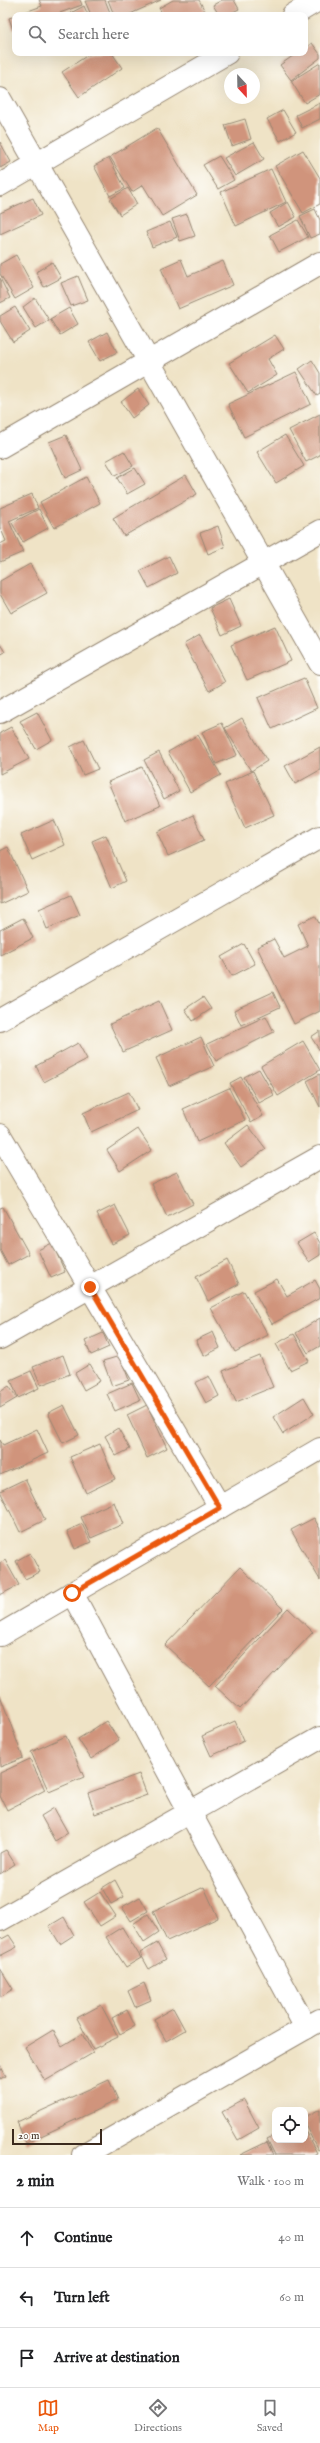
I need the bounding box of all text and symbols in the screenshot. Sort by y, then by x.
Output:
search box [12,12,308,56]
icon: search [26,23,48,45]
text: Search here [58,25,129,44]
north arrow [224,68,260,104]
route end [81,1278,99,1296]
route start [63,1584,81,1602]
map controls [272,2107,308,2143]
button: locate [272,2107,308,2143]
scale bar [12,2127,102,2146]
text: 20 m [18,2129,39,2143]
text: 2 min [16,2171,54,2192]
text: Walk · 100 m [237,2173,304,2190]
icon: ahead [16,2227,38,2249]
text: Continue [54,2228,112,2247]
text: 40 m [278,2229,304,2246]
icon: left [16,2287,38,2309]
text: Turn left [54,2288,110,2307]
text: 60 m [279,2289,304,2306]
icon: arrive [16,2347,38,2369]
text: Arrive at destination [54,2348,180,2367]
tab: Map [37,2397,59,2435]
tab: Directions [134,2397,182,2435]
tab: Saved [257,2397,283,2435]

